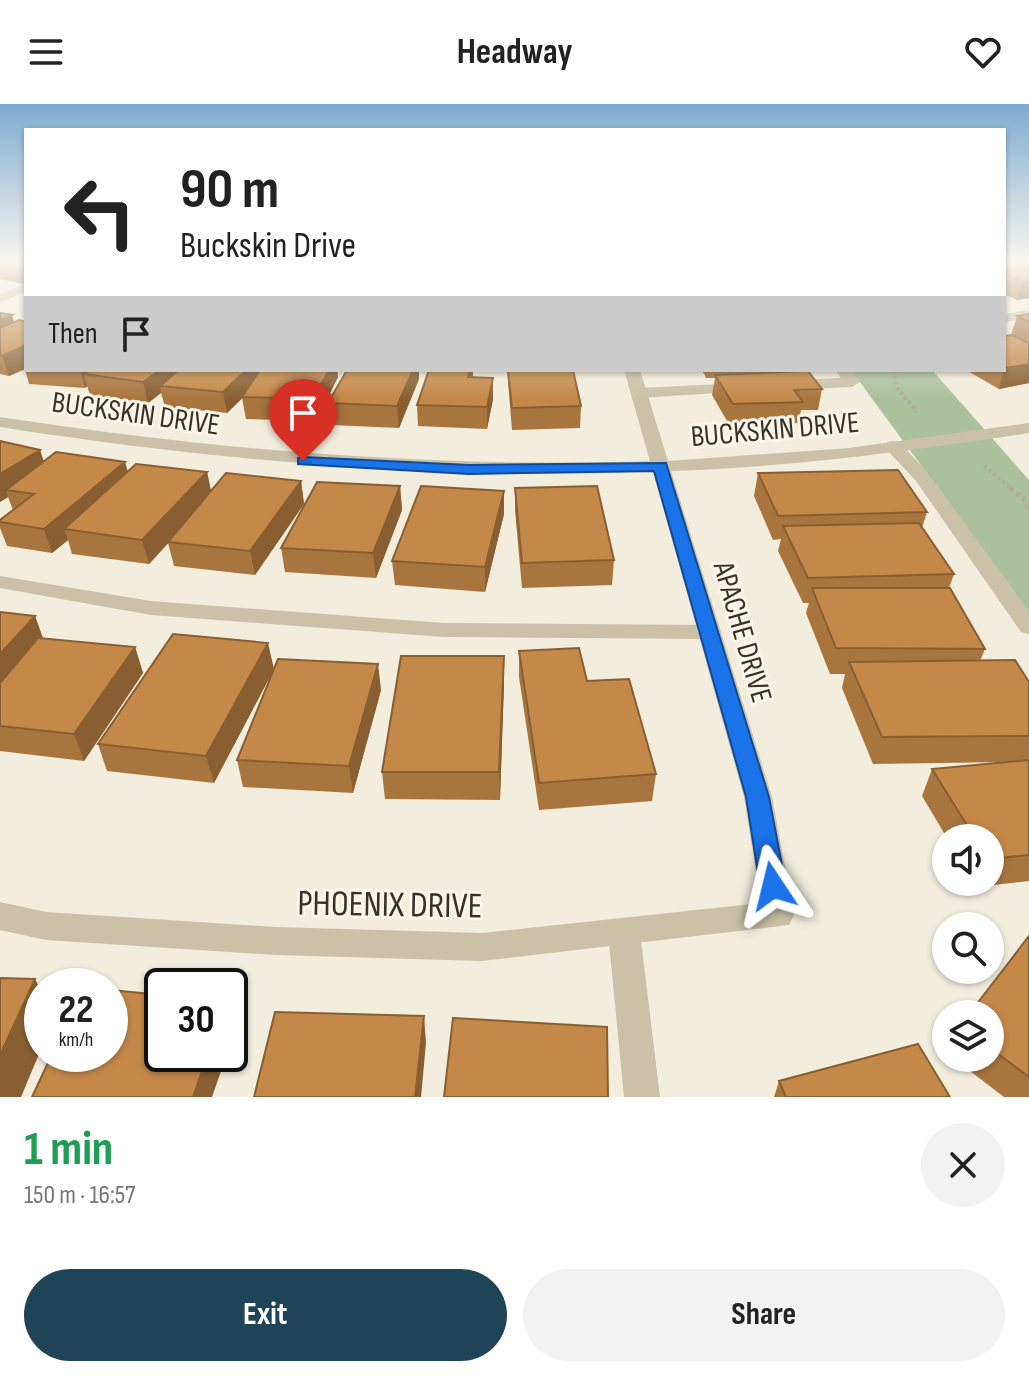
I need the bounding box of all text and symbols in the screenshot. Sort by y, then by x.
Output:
icon: menu [24,30,68,74]
icon: heart [961,30,1005,74]
text: Headway [457,31,572,74]
text: 90 m [180,157,279,224]
icon: left [48,160,152,264]
text: Buckskin Drive [180,225,356,268]
icon: arrive [114,312,158,356]
text: Then [48,316,98,352]
pin [269,379,337,461]
street label: BUCKSKIN DRIVE [50,384,222,444]
icon: arrive [281,391,325,435]
street label: BUCKSKIN DRIVE [689,405,861,455]
street label: APACHE DRIVE [704,557,779,707]
map controls [932,824,1004,1072]
button: sound [932,824,1004,896]
position arrow [731,844,815,928]
street label: PHOENIX DRIVE [297,882,483,929]
button: search [932,912,1004,984]
speed limit sign: 30 [144,968,248,1072]
text: 22 [58,986,94,1034]
button: layers [932,1000,1004,1072]
text: km/h [59,1028,93,1052]
text: 1 min [24,1121,113,1178]
button: close [921,1123,1005,1207]
text: 150 m · 16:57 [24,1180,136,1211]
button: Exit [24,1269,507,1361]
button: Share [523,1269,1005,1361]

